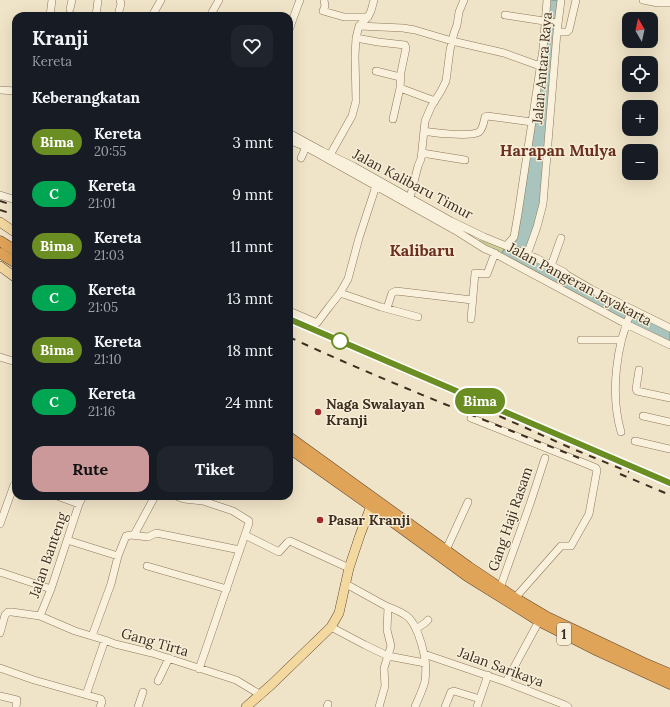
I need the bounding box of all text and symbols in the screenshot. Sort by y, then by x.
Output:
street label: Jalan Antara Raya [528,11,556,126]
north arrow [622,12,658,48]
map controls [622,12,658,180]
button: heart [231,25,273,67]
text: Kranji [32,26,89,50]
text: Kereta [32,53,72,70]
button: locate [622,56,658,92]
text: Keberangkatan [32,88,140,107]
button: + [622,100,658,136]
text: Kereta [94,124,141,143]
text: Bima [40,133,74,151]
text: 3 mnt [233,133,273,152]
district label: Harapan Mulya [500,140,617,160]
text: 20:55 [94,143,126,160]
street label: Jalan Kalibaru Timur [349,144,476,223]
button: − [622,144,658,180]
text: Kereta [88,176,136,195]
text: C [49,185,59,203]
text: 9 mnt [232,185,273,204]
text: 21:01 [88,195,116,212]
text: Kereta [94,228,141,247]
text: Bima [40,237,74,255]
text: 11 mnt [230,237,273,256]
street label: Jalan Pangeran Jayakarta [504,238,655,330]
district label: Kalibaru [389,240,455,260]
text: 21:03 [94,247,124,264]
text: Kereta [88,280,136,299]
text: C [49,289,59,307]
text: 13 mnt [227,289,273,308]
text: 21:05 [88,299,118,316]
text: Kereta [94,332,141,351]
unlabelled marker [331,332,349,350]
text: Bima [40,341,74,359]
text: 18 mnt [227,341,273,360]
text: 21:10 [94,351,122,368]
text: Kereta [88,384,136,403]
line badge: Bima [452,388,508,414]
text: Bima [463,392,497,410]
text: C [49,393,59,411]
text: 24 mnt [225,393,273,412]
place label: Naga Swalayan Kranji [326,395,425,429]
text: 21:16 [88,403,115,420]
marker: Naga Swalayan Kranji [313,407,323,417]
button: Rute [32,446,149,492]
button: Tiket [157,446,273,492]
street label: Gang Haji Rasam [484,464,536,574]
street label: Jalan Banteng [25,510,71,601]
place label: Pasar Kranji [328,511,411,529]
marker: Pasar Kranji [315,515,325,525]
road number: 1 [557,623,571,645]
street label: Gang Tirta [119,624,191,660]
street label: Jalan Sarikaya [455,643,546,691]

